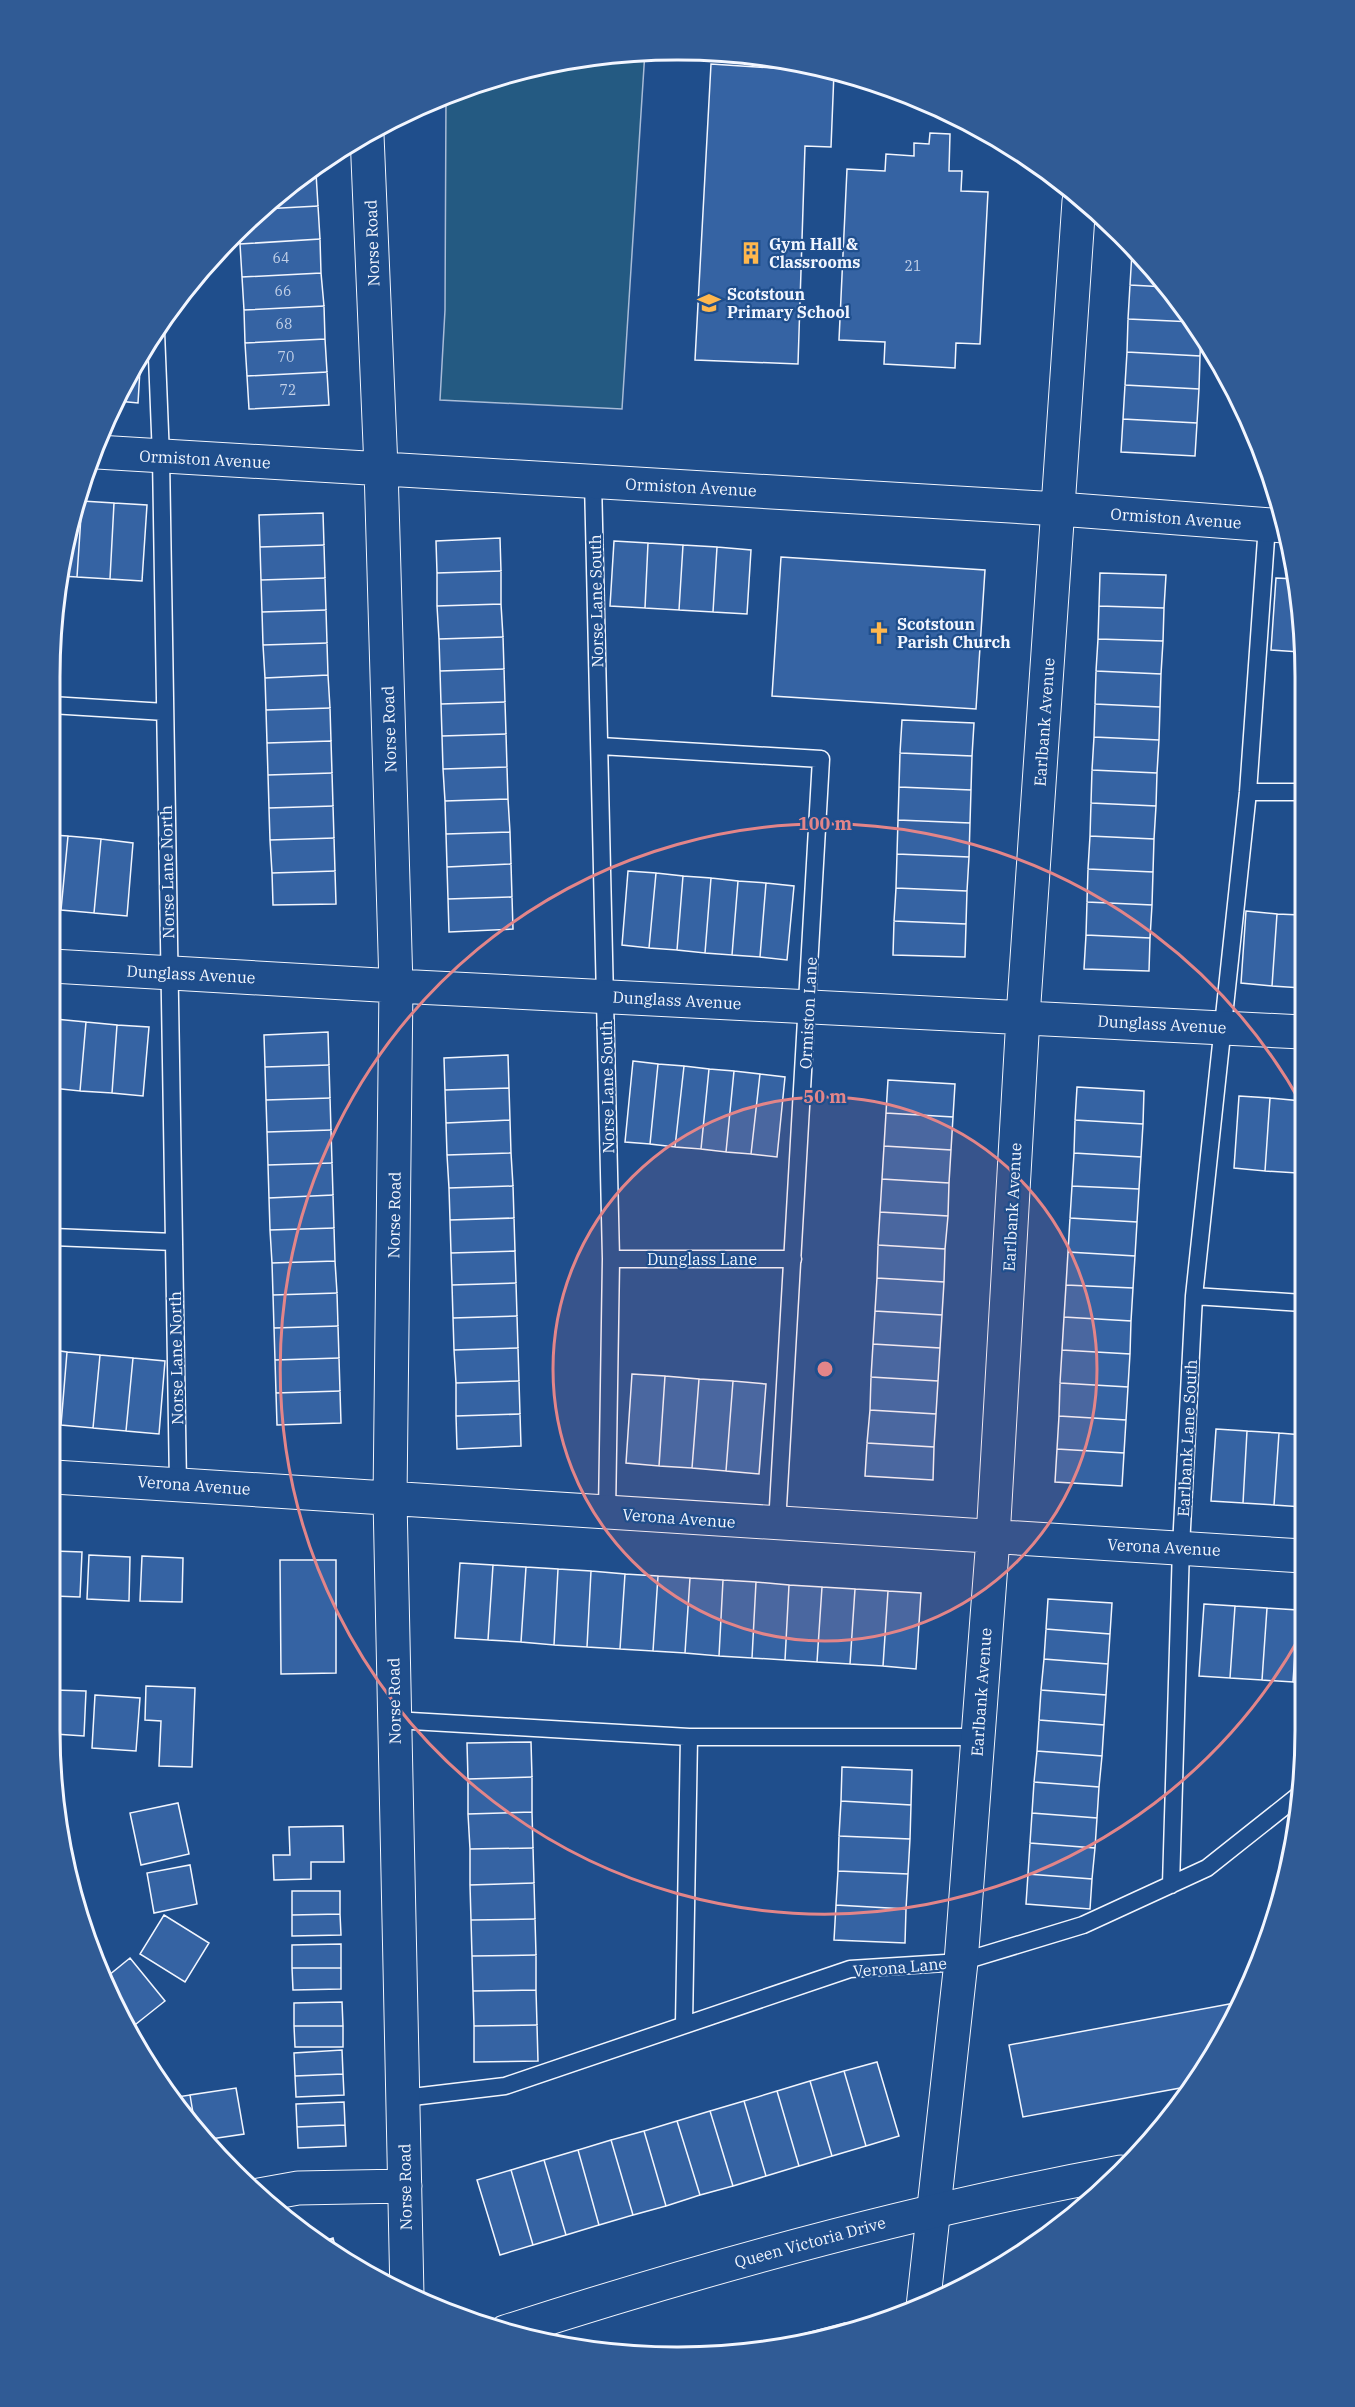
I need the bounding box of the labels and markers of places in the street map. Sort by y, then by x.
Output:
place label: Gym Hall & Classrooms [769,234,861,272]
building icon: Gym Hall & Classrooms [738,240,764,266]
place label: Scotstoun Primary School [727,284,850,322]
school or university icon: Scotstoun Primary School [696,290,722,316]
place label: Scotstoun Parish Church [897,614,1011,652]
church icon: Scotstoun Parish Church [866,620,892,646]
centre of rings [815,1359,835,1379]

